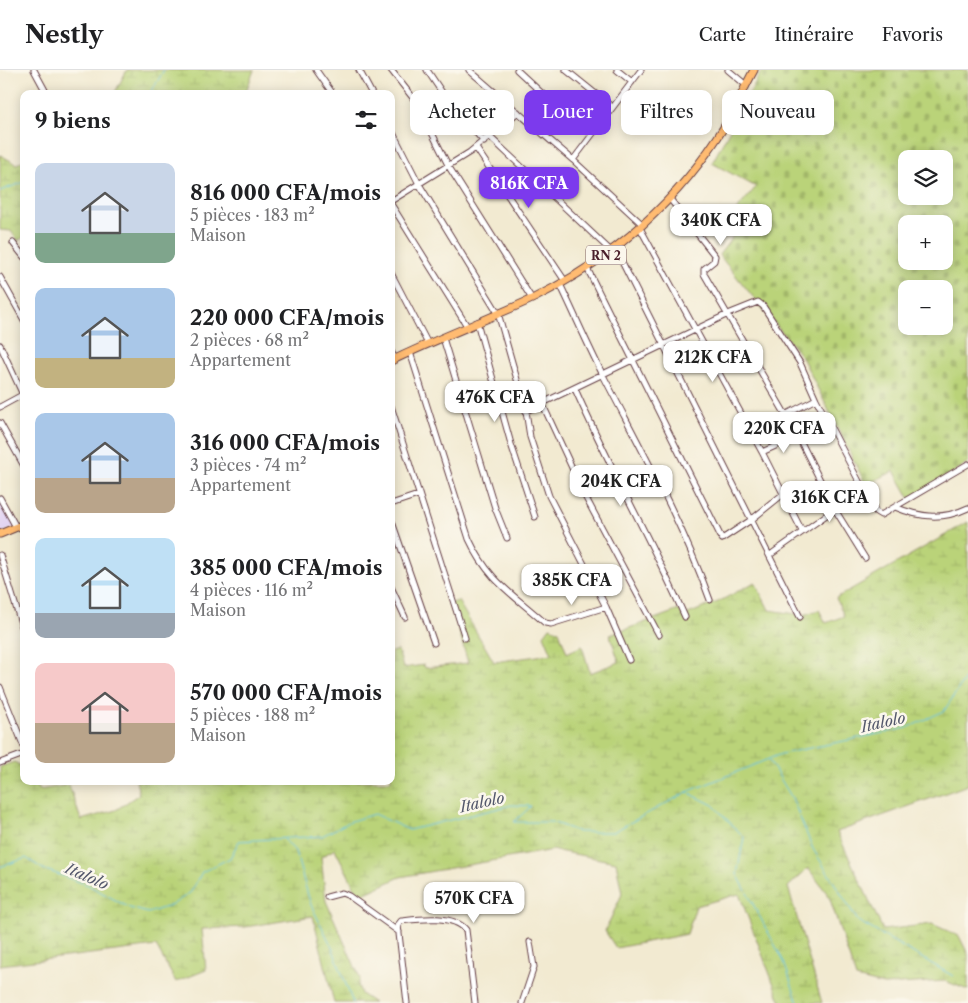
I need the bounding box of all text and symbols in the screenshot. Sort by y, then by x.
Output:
text: Nestly [25,20,103,49]
text: Carte [699,24,746,46]
text: Itinéraire [774,24,854,46]
text: Favoris [882,24,943,46]
chip: Acheter [410,90,514,135]
chip: Louer [524,90,611,135]
chip: Filtres [621,90,712,135]
chip: Nouveau [722,90,834,135]
icon: filters [352,106,380,134]
text: 9 biens [35,108,111,133]
map controls [898,150,953,335]
button: layers [898,150,953,205]
pin: 816K CFA [477,166,581,209]
text: 816K CFA [490,173,568,193]
text: 816 000 CFA/mois [190,180,381,205]
icon: home [75,183,135,243]
pin: 340K CFA [669,204,773,246]
text: 5 pièces · 183 m² [190,205,315,225]
text: 340K CFA [681,210,761,230]
button: + [898,215,953,270]
text: Maison [190,225,246,245]
road number: RN 2 [586,246,626,264]
button: − [898,280,953,335]
text: 220 000 CFA/mois [190,305,384,330]
icon: home [75,308,135,368]
text: 2 pièces · 68 m² [190,330,309,350]
pin: 212K CFA [661,340,765,383]
text: 212K CFA [674,347,752,367]
text: Appartement [190,350,291,370]
pin: 476K CFA [443,380,547,423]
text: 476K CFA [456,387,534,407]
pin: 220K CFA [732,412,836,454]
text: 220K CFA [744,418,824,438]
text: 316 000 CFA/mois [190,430,380,455]
icon: home [75,433,135,493]
text: 3 pièces · 74 m² [190,455,306,475]
pin: 204K CFA [569,464,673,507]
text: 204K CFA [581,471,661,491]
text: Appartement [190,475,291,495]
pin: 316K CFA [778,480,882,523]
text: 316K CFA [791,487,869,507]
text: 385 000 CFA/mois [190,555,383,580]
icon: home [75,558,135,618]
pin: 385K CFA [520,564,624,606]
text: 385K CFA [532,570,612,590]
text: 4 pièces · 116 m² [190,580,313,600]
text: Maison [190,600,246,620]
text: 570 000 CFA/mois [190,680,382,705]
icon: home [75,683,135,743]
text: 5 pièces · 188 m² [190,705,315,725]
water label: Italolo [858,708,907,737]
text: Maison [190,725,246,745]
water label: Italolo [457,788,506,817]
water label: Italolo [62,858,111,894]
pin: 570K CFA [422,882,526,924]
text: 570K CFA [435,888,513,908]

